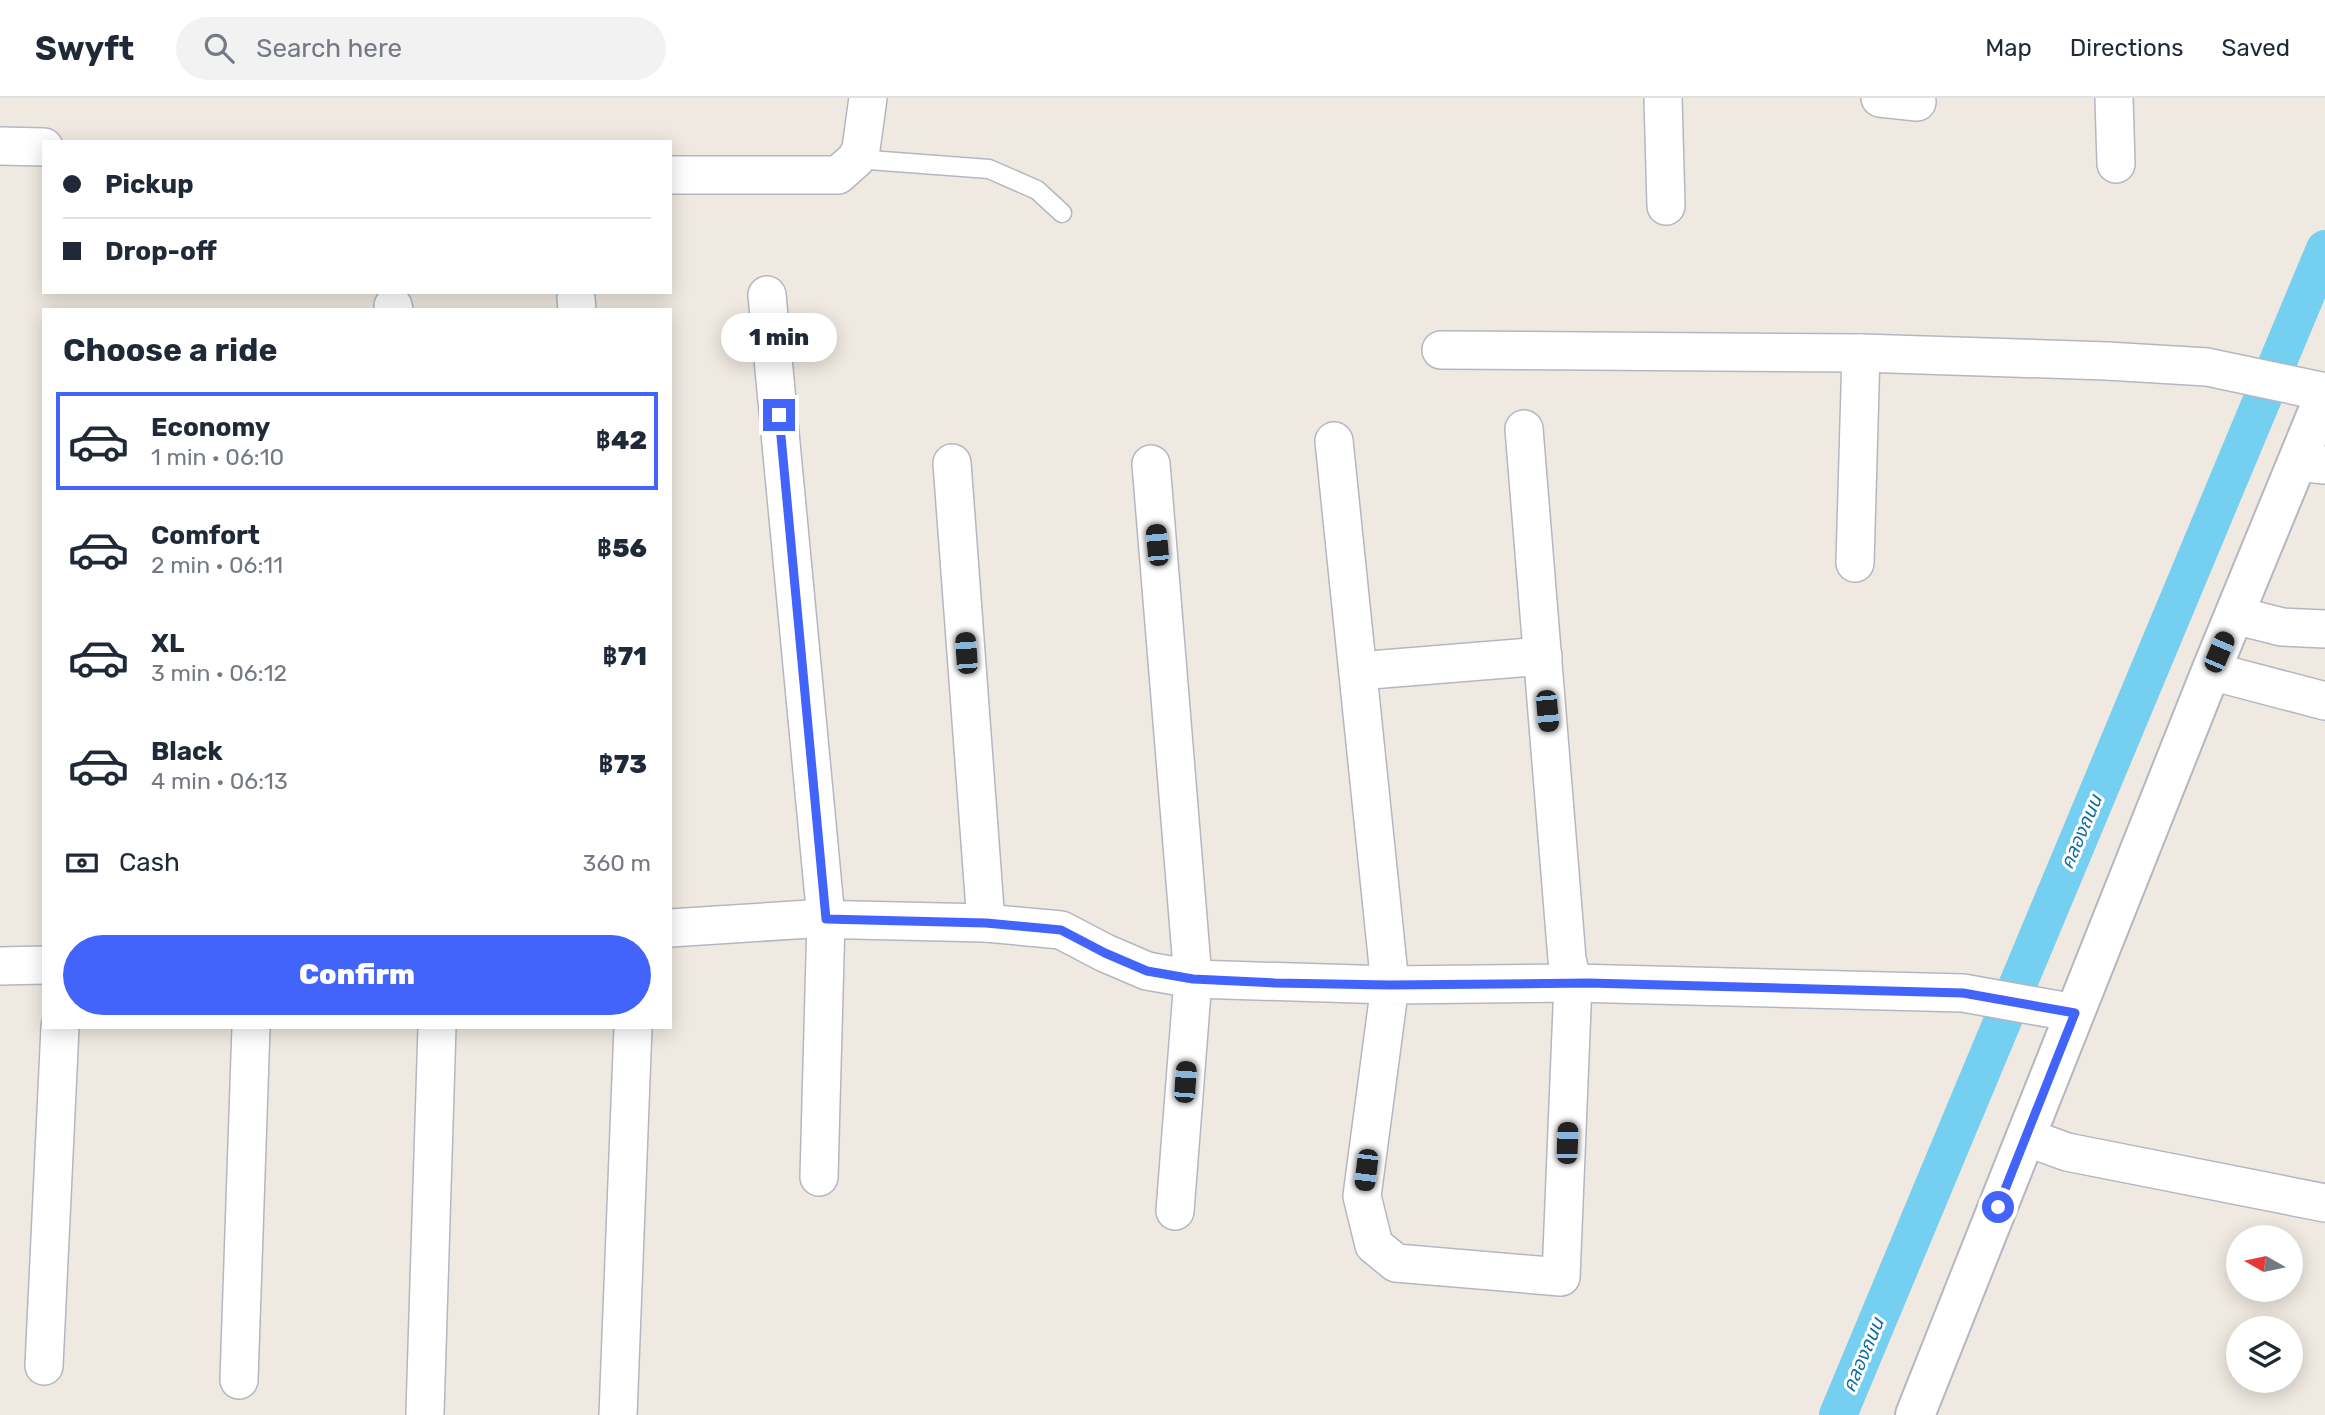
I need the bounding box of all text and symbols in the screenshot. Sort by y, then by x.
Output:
search box [176,17,666,80]
text: Swyft [35,29,134,68]
icon: search [200,29,238,67]
text: Search here [256,33,402,64]
text: Map [1985,34,2032,62]
text: Directions [2070,34,2183,62]
text: Saved [2221,34,2290,62]
text: Pickup [105,169,194,200]
text: Drop-off [105,236,217,267]
callout: 1 min [721,314,837,362]
text: 1 min [749,323,809,351]
text: Choose a ride [63,331,277,369]
route end [763,399,795,431]
icon: car [67,410,130,473]
text: Economy [151,412,270,443]
text: ฿42 [596,425,647,456]
text: 1 min · 06:10 [151,443,284,471]
icon: car [67,518,130,581]
text: Comfort [151,520,260,551]
car [1145,523,1170,567]
text: ฿56 [597,533,647,564]
text: 2 min · 06:11 [151,551,283,579]
icon: car [67,626,130,689]
text: XL [151,628,184,659]
car [2202,629,2237,675]
car [955,631,978,675]
text: ฿71 [603,641,647,672]
text: 3 min · 06:12 [151,659,287,687]
car [1535,689,1560,733]
icon: car [67,734,130,797]
text: Black [151,736,223,767]
text: ฿73 [598,749,647,780]
text: 4 min · 06:13 [151,767,288,795]
water label: คลองถนน [2055,790,2107,873]
icon: cash [63,844,101,882]
text: Cash [119,847,180,878]
text: 360 m [583,849,651,877]
button: Confirm [63,935,651,1015]
car [1174,1060,1197,1104]
car [1556,1122,1579,1164]
car [1354,1148,1379,1192]
route start [1982,1191,2014,1223]
north arrow [2226,1225,2303,1302]
map controls [2226,1225,2303,1393]
water label: คลองถนน [1837,1313,1889,1396]
button: layers [2226,1316,2303,1393]

